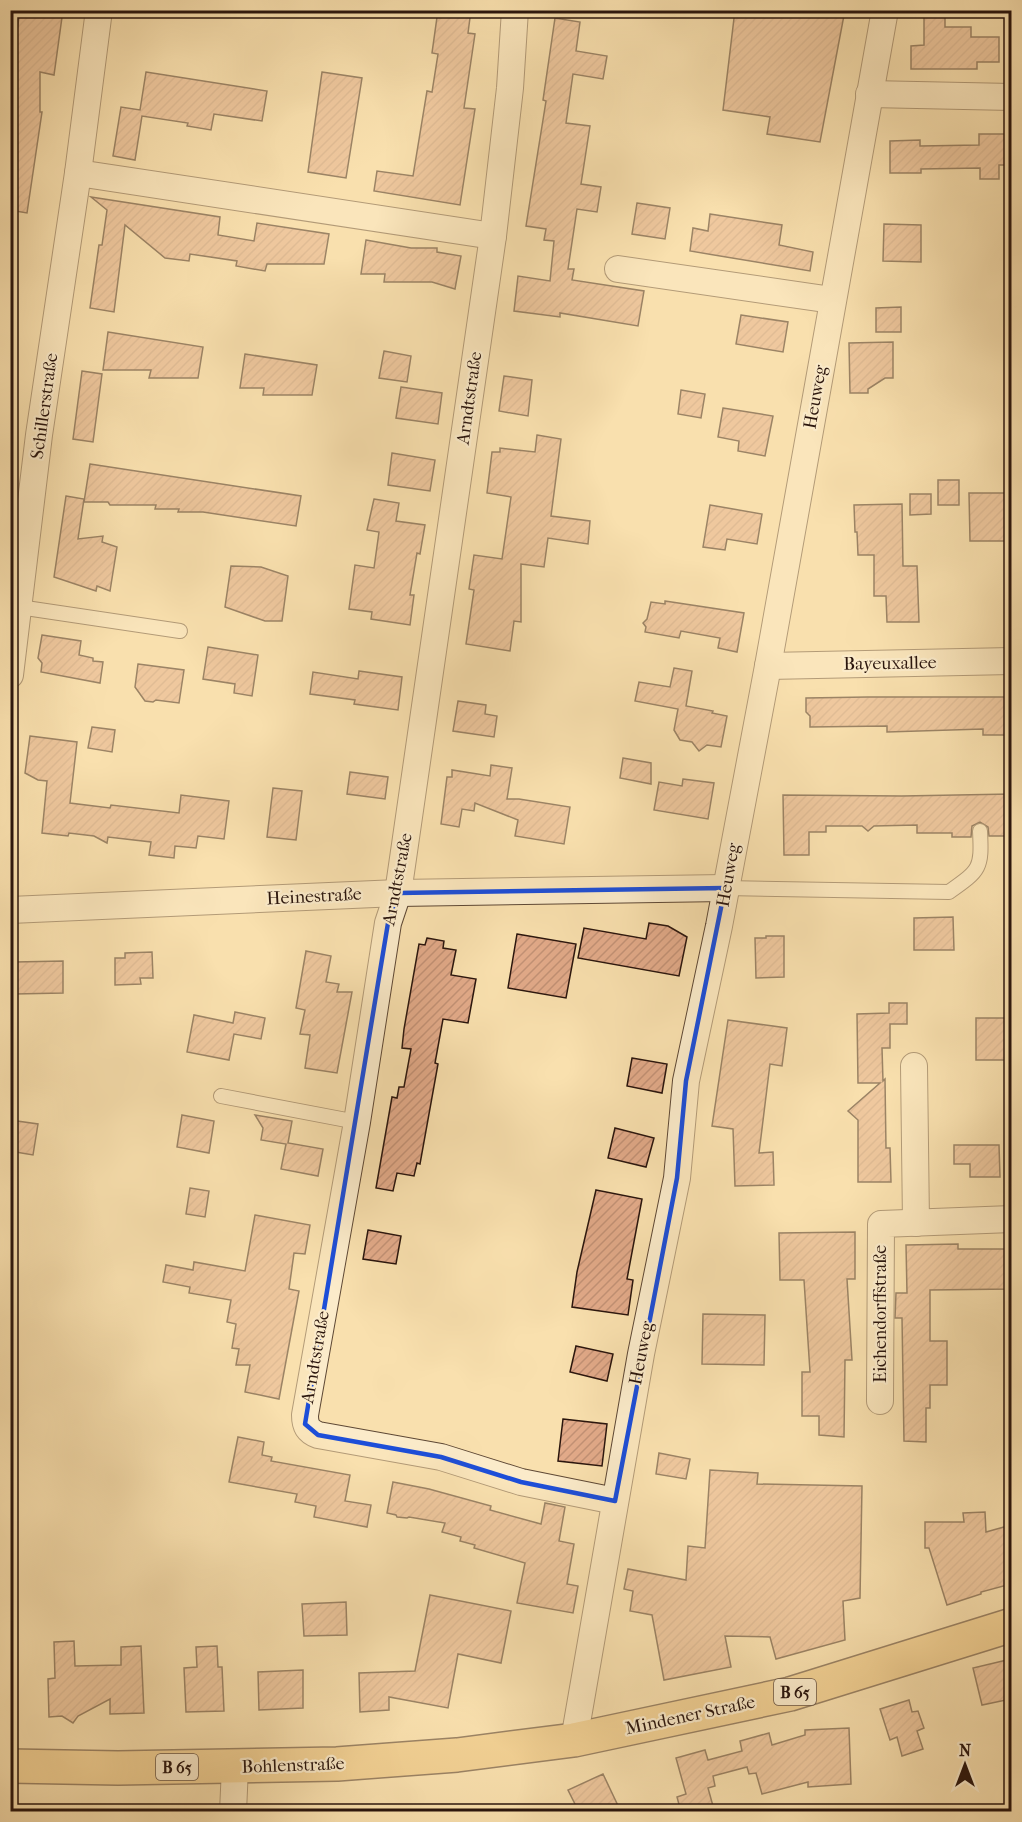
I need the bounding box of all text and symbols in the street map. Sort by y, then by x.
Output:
street label: Arndtstraße [452,350,486,447]
street label: Schillerstraße [27,352,62,460]
street label: Heuweg [800,363,832,431]
street label: Bayeuxallee [843,652,937,675]
street label: Arndtstraße [378,831,417,928]
street label: Heuweg [713,841,745,909]
street label: Heinestraße [266,884,362,909]
street label: Eichendorffstraße [870,1245,891,1383]
street label: Arndtstraße [297,1309,334,1406]
street label: Heuweg [625,1319,658,1387]
road number: B 65 [774,1679,816,1705]
street label: Mindener Straße [623,1691,757,1739]
north arrow [935,1735,995,1795]
text: N [959,1741,972,1760]
street label: Bohlenstraße [241,1753,345,1778]
road number: B 65 [156,1754,198,1780]

